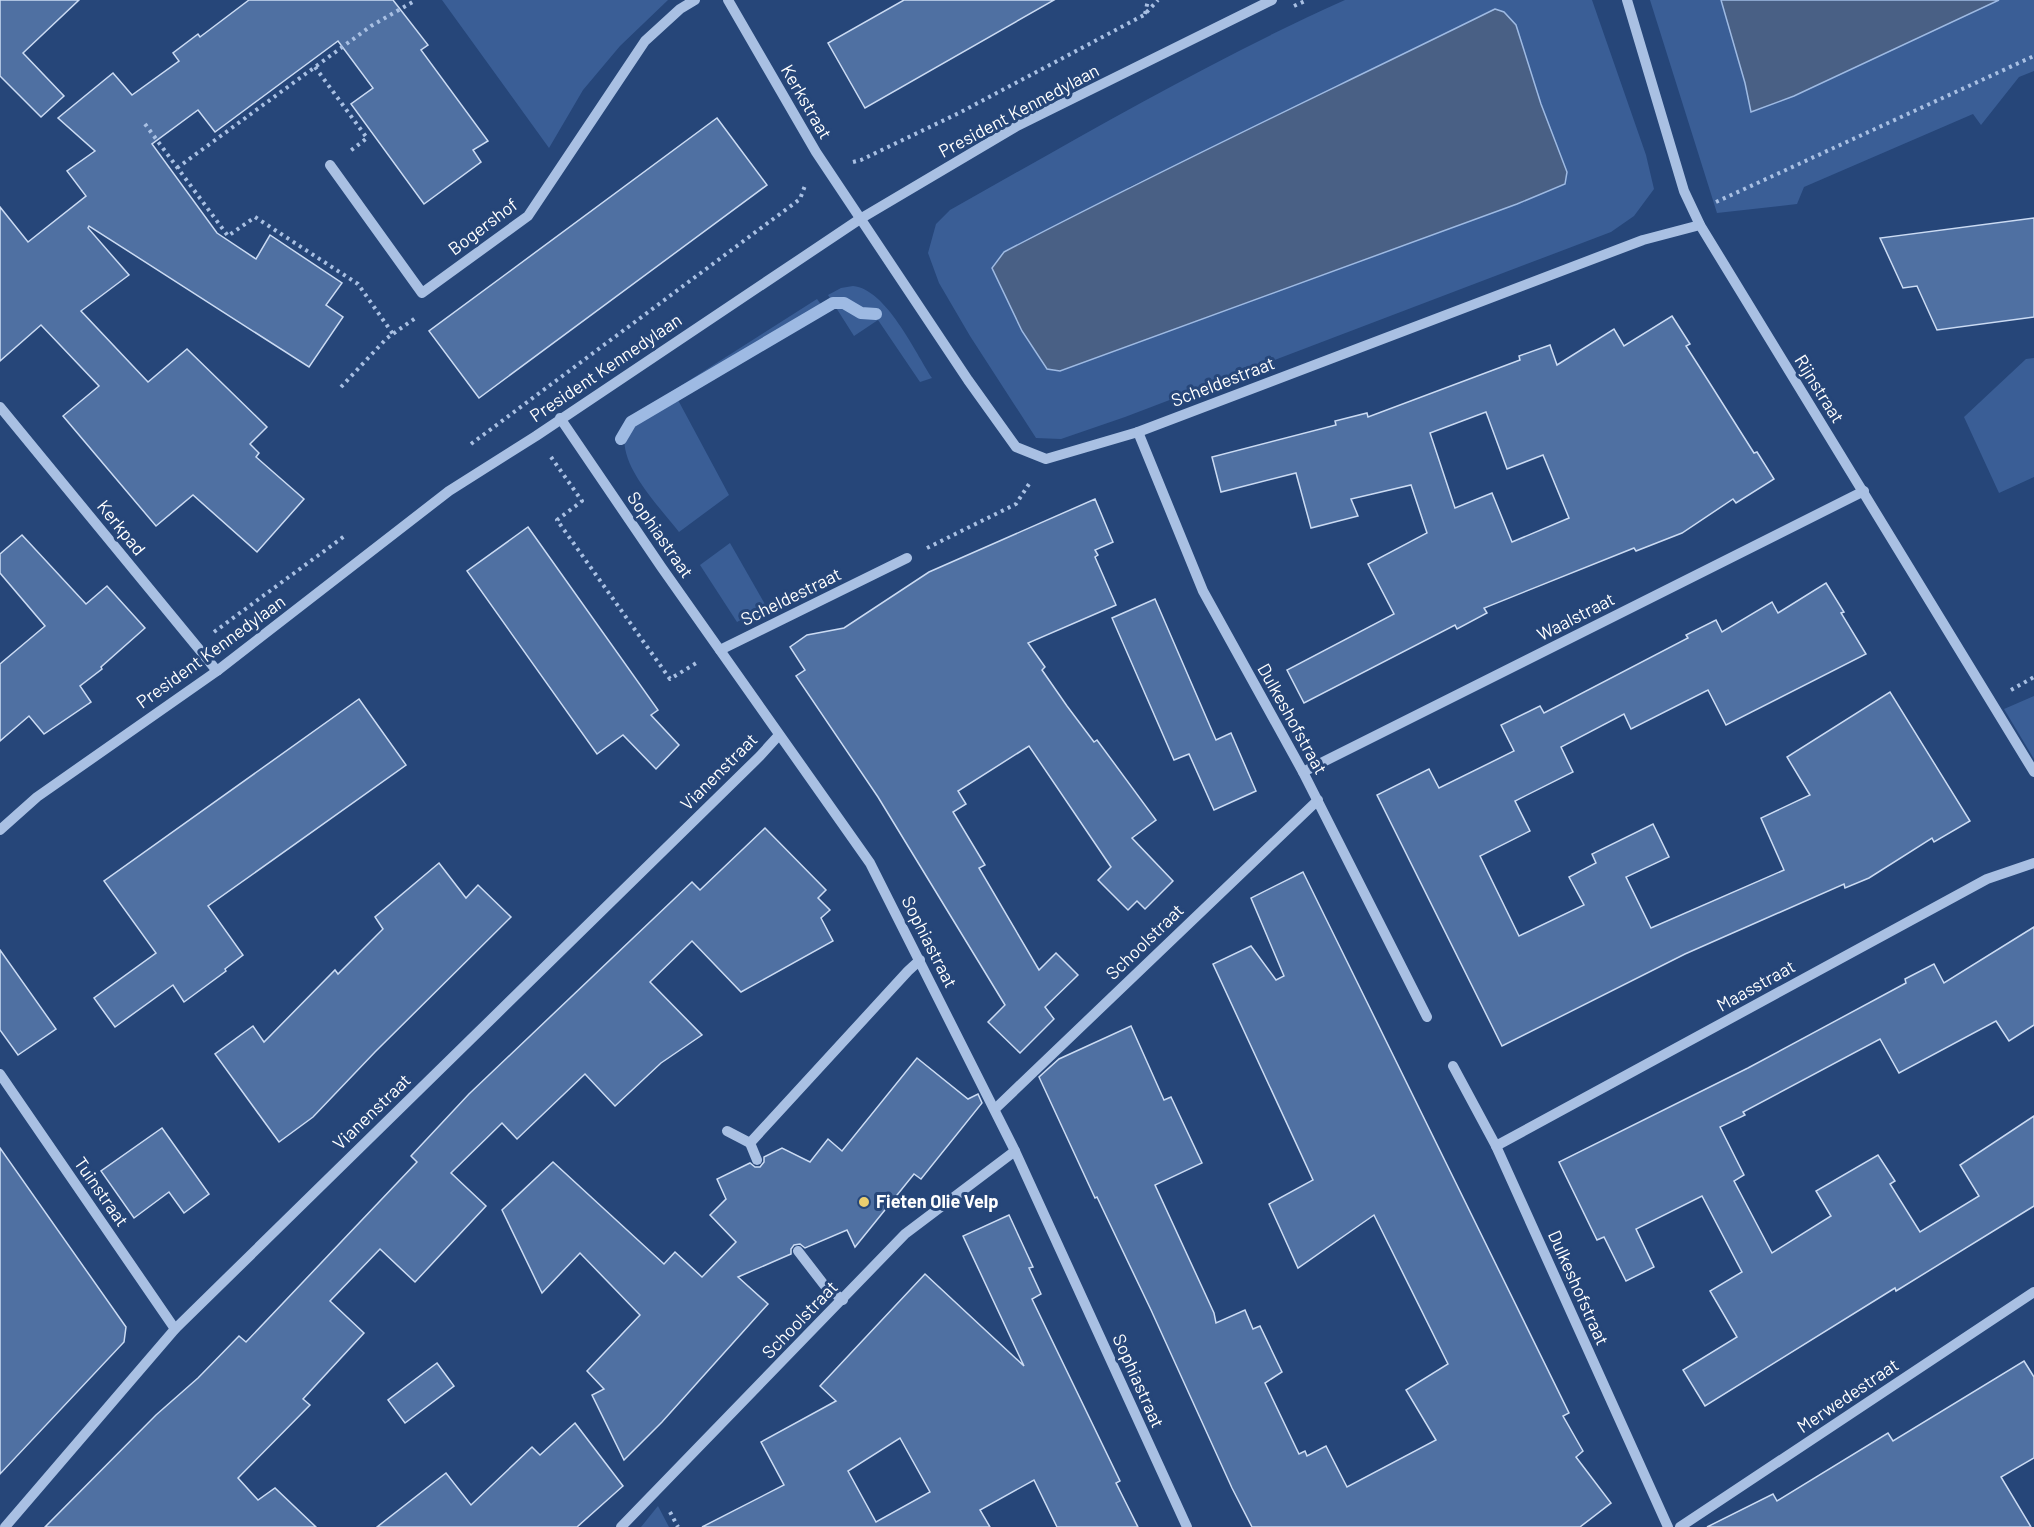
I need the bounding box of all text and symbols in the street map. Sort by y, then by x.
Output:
street label: President Kennedylaan [934,58,1103,162]
street label: Kerkstraat [777,60,837,143]
street label: Bogershof [443,193,521,259]
street label: President Kennedylaan [525,308,686,426]
street label: Rijnstraat [1790,350,1849,427]
street label: Scheldestraat [1168,351,1277,411]
street label: Sophiastraat [623,487,699,582]
street label: Kerkpad [93,495,151,559]
street label: Scheldestraat [737,562,844,630]
street label: Waalstraat [1533,587,1618,645]
street label: President Kennedylaan [132,590,289,713]
street label: Dulkeshofstraat [1253,659,1332,778]
street label: Vianenstraat [675,728,761,814]
street label: Sophiastraat [897,892,962,991]
street label: Schoolstraat [1101,899,1188,984]
street label: Maasstraat [1712,955,1799,1016]
street label: Vianenstraat [328,1069,415,1154]
street label: Tuinstraat [70,1152,134,1231]
place label: Fieten Olie Velp [876,1190,998,1212]
marker: Fieten Olie Velp [857,1195,871,1209]
street label: Dulkeshofstraat [1544,1227,1614,1348]
street label: Schoolstraat [757,1276,842,1363]
street label: Sophiastraat [1108,1330,1169,1431]
street label: Merwedestraat [1793,1353,1902,1437]

